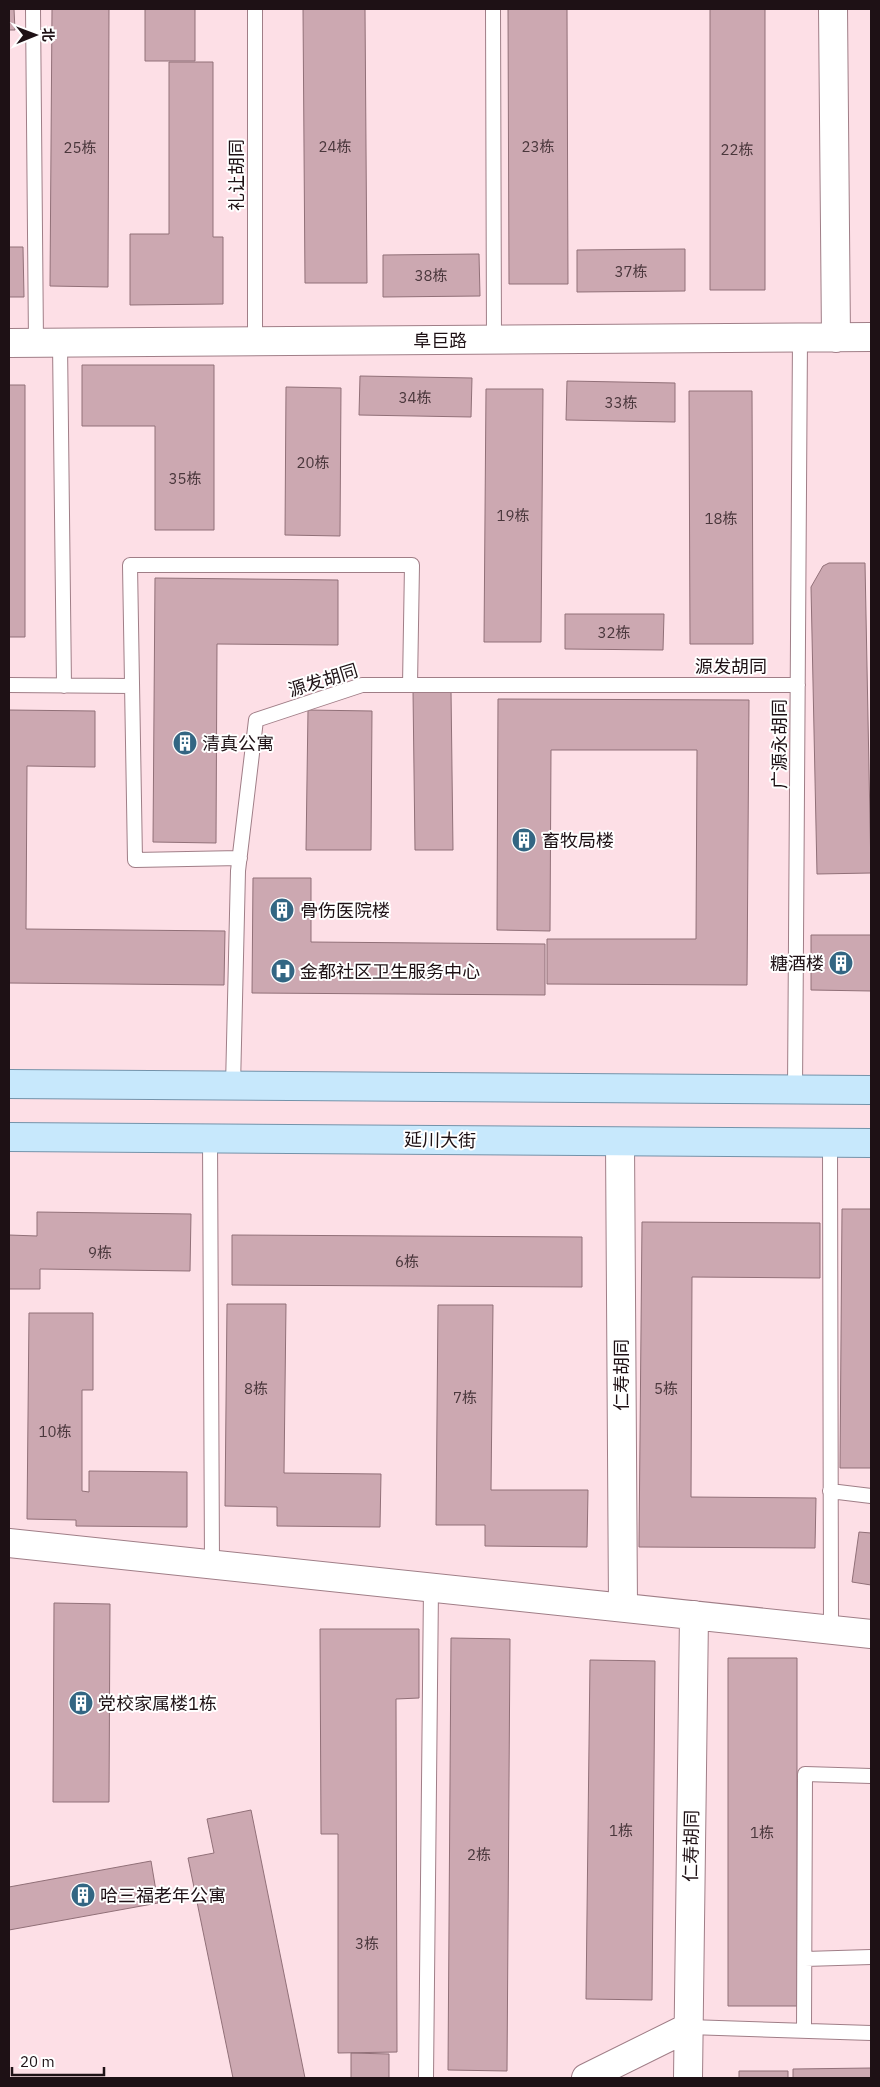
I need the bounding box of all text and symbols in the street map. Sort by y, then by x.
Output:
north arrow [10,10,60,60]
text: 北 [39,28,57,42]
house number: 24栋 [318,137,352,156]
house number: 23栋 [521,137,555,156]
house number: 25栋 [63,138,97,157]
street label: 礼让胡同 [225,139,248,211]
house number: 22栋 [720,140,754,159]
house number: 37栋 [614,262,648,281]
house number: 38栋 [414,266,448,285]
street label: 阜巨路 [413,329,467,352]
house number: 34栋 [398,388,432,407]
house number: 33栋 [604,393,638,412]
house number: 20栋 [296,453,330,472]
house number: 35栋 [168,469,202,488]
house number: 19栋 [496,506,530,525]
house number: 18栋 [704,509,738,528]
house number: 32栋 [597,623,631,642]
street label: 源发胡同 [695,655,767,678]
street label: 源发胡同 [285,658,361,702]
street label: 广源永胡同 [768,699,791,789]
building icon: 清真公寓 [172,730,198,756]
place label: 清真公寓 [202,732,274,755]
building icon: 畜牧局楼 [511,827,537,853]
place label: 畜牧局楼 [542,829,614,852]
building icon: 骨伤医院楼 [269,897,295,923]
place label: 骨伤医院楼 [300,899,390,922]
building icon: 糖酒楼 [828,950,854,976]
place label: 糖酒楼 [770,952,824,975]
hospital icon: 金都社区卫生服务中心 [270,958,296,984]
place label: 金都社区卫生服务中心 [300,960,480,983]
street label: 延川大街 [404,1128,476,1152]
house number: 9栋 [88,1243,112,1262]
house number: 6栋 [395,1252,419,1271]
street label: 仁寿胡同 [610,1339,633,1411]
house number: 8栋 [244,1379,268,1398]
house number: 5栋 [654,1379,678,1398]
house number: 7栋 [453,1388,477,1407]
house number: 10栋 [38,1422,72,1441]
building icon: 党校家属楼1栋 [68,1690,94,1716]
place label: 党校家属楼1栋 [98,1692,217,1715]
street label: 仁寿胡同 [679,1810,703,1882]
house number: 1栋 [609,1821,633,1840]
house number: 1栋 [750,1823,774,1842]
house number: 2栋 [467,1845,491,1864]
building icon: 哈三福老年公寓 [70,1882,96,1908]
place label: 哈三福老年公寓 [100,1884,226,1907]
house number: 3栋 [355,1934,379,1953]
scale bar [12,2044,105,2076]
text: 20 m [20,2052,55,2071]

